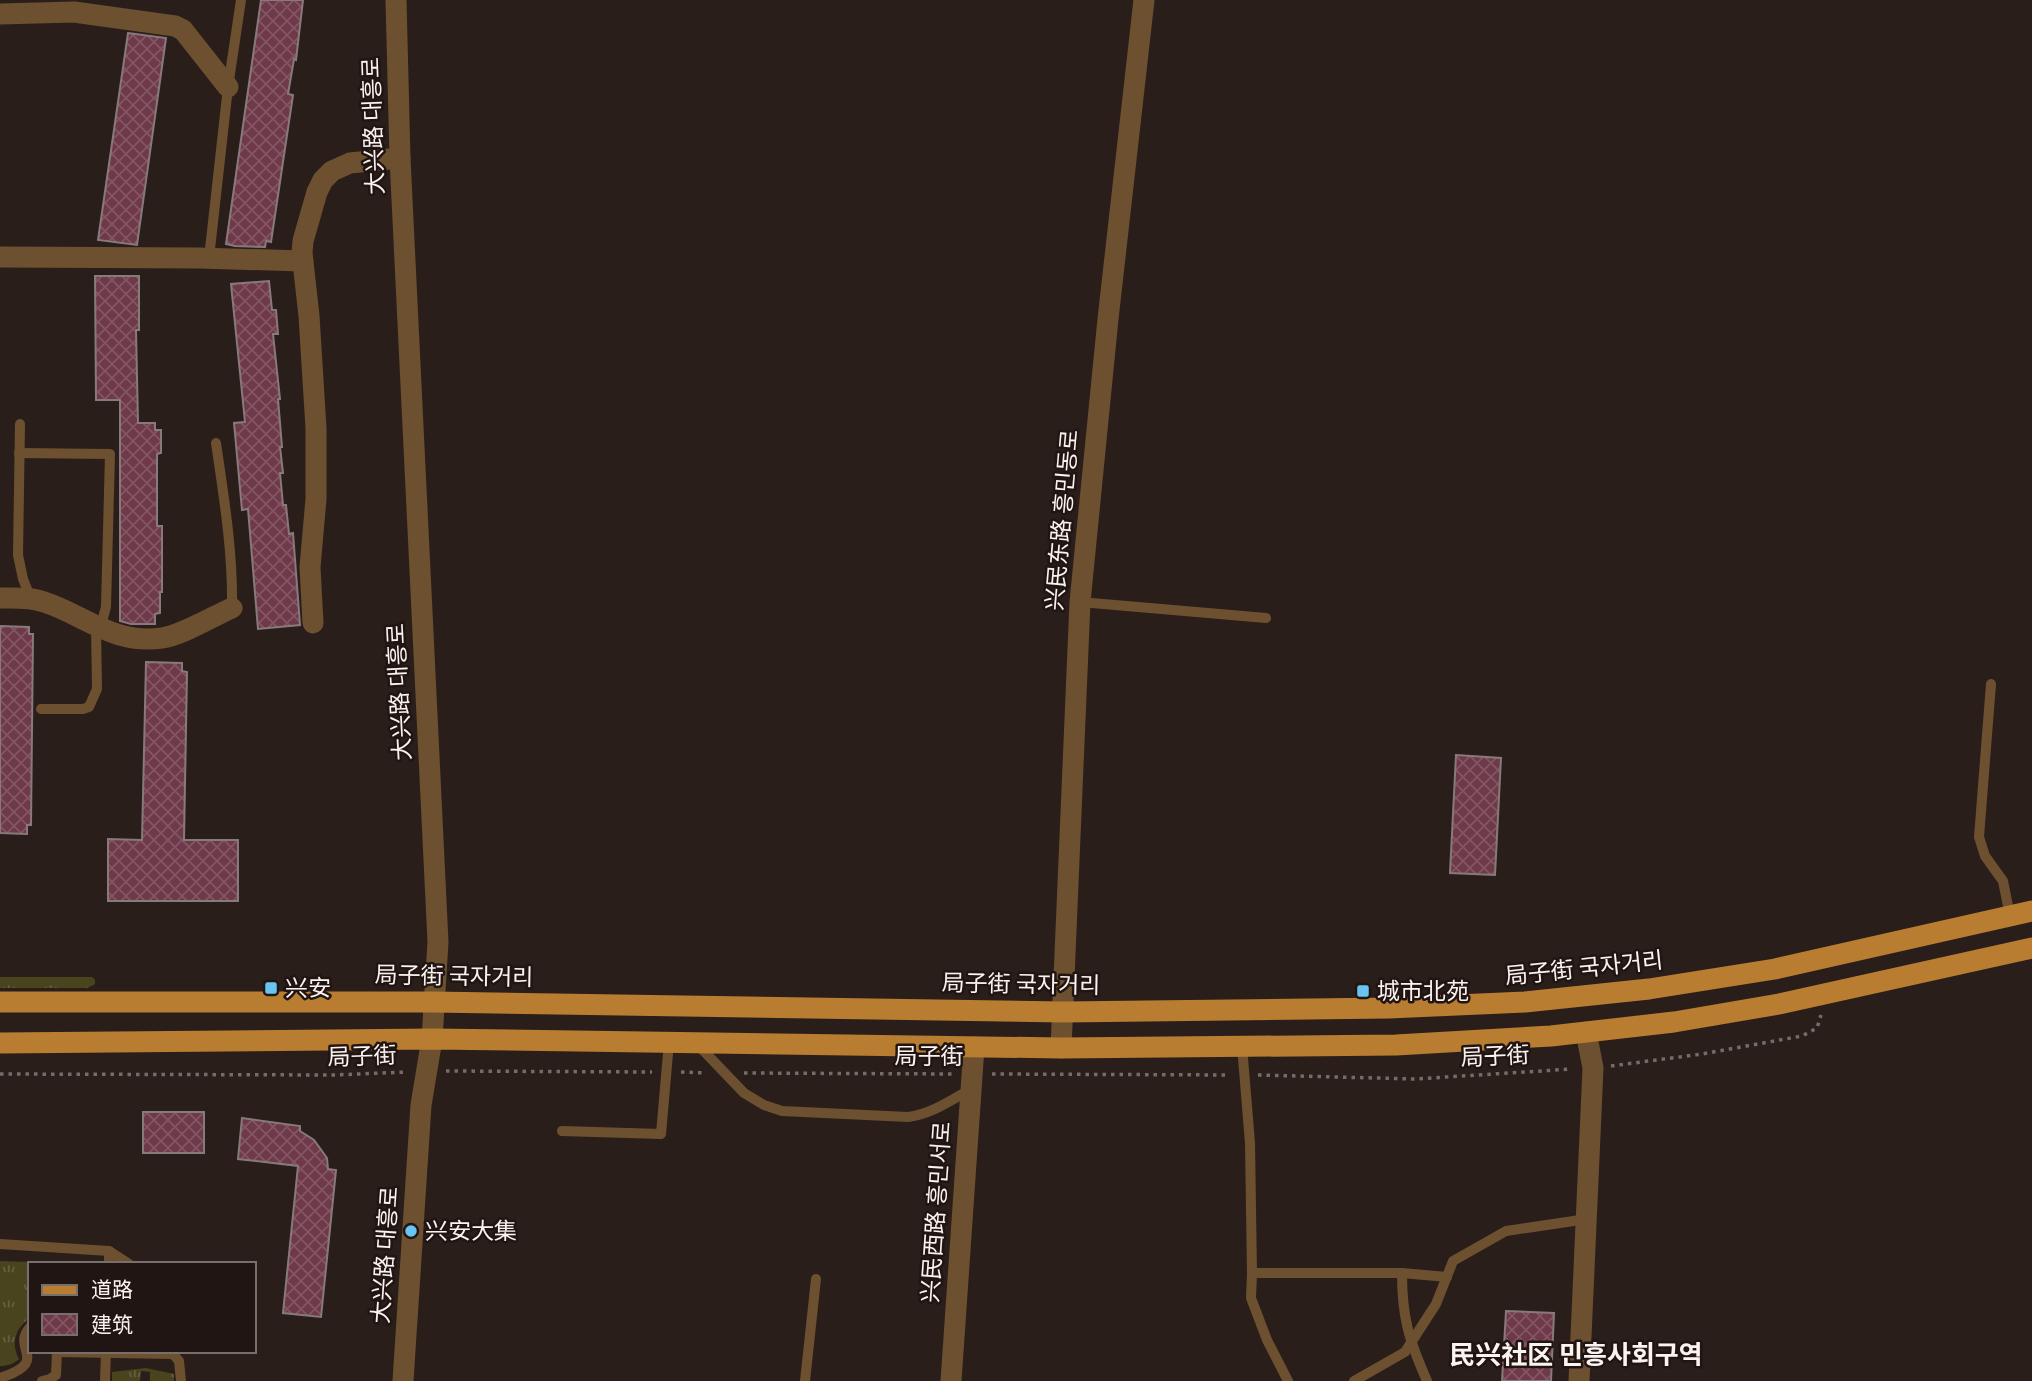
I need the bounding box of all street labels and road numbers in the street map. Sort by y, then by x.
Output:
street label: 大兴路 대흥로 [357,57,389,195]
street label: 兴民东路 흥민동로 [1040,428,1084,612]
street label: 大兴路 대흥로 [381,623,417,761]
street label: 局子街 국자거리 [1504,946,1664,990]
street label: 局子街 국자거리 [374,961,534,991]
street label: 局子街 국자거리 [941,969,1101,999]
street label: 局子街 [1460,1040,1530,1072]
street label: 局子街 [327,1041,397,1071]
street label: 局子街 [895,1042,964,1070]
street label: 兴民西路 흥민서로 [916,1120,956,1304]
street label: 大兴路 대흥로 [366,1185,404,1325]

